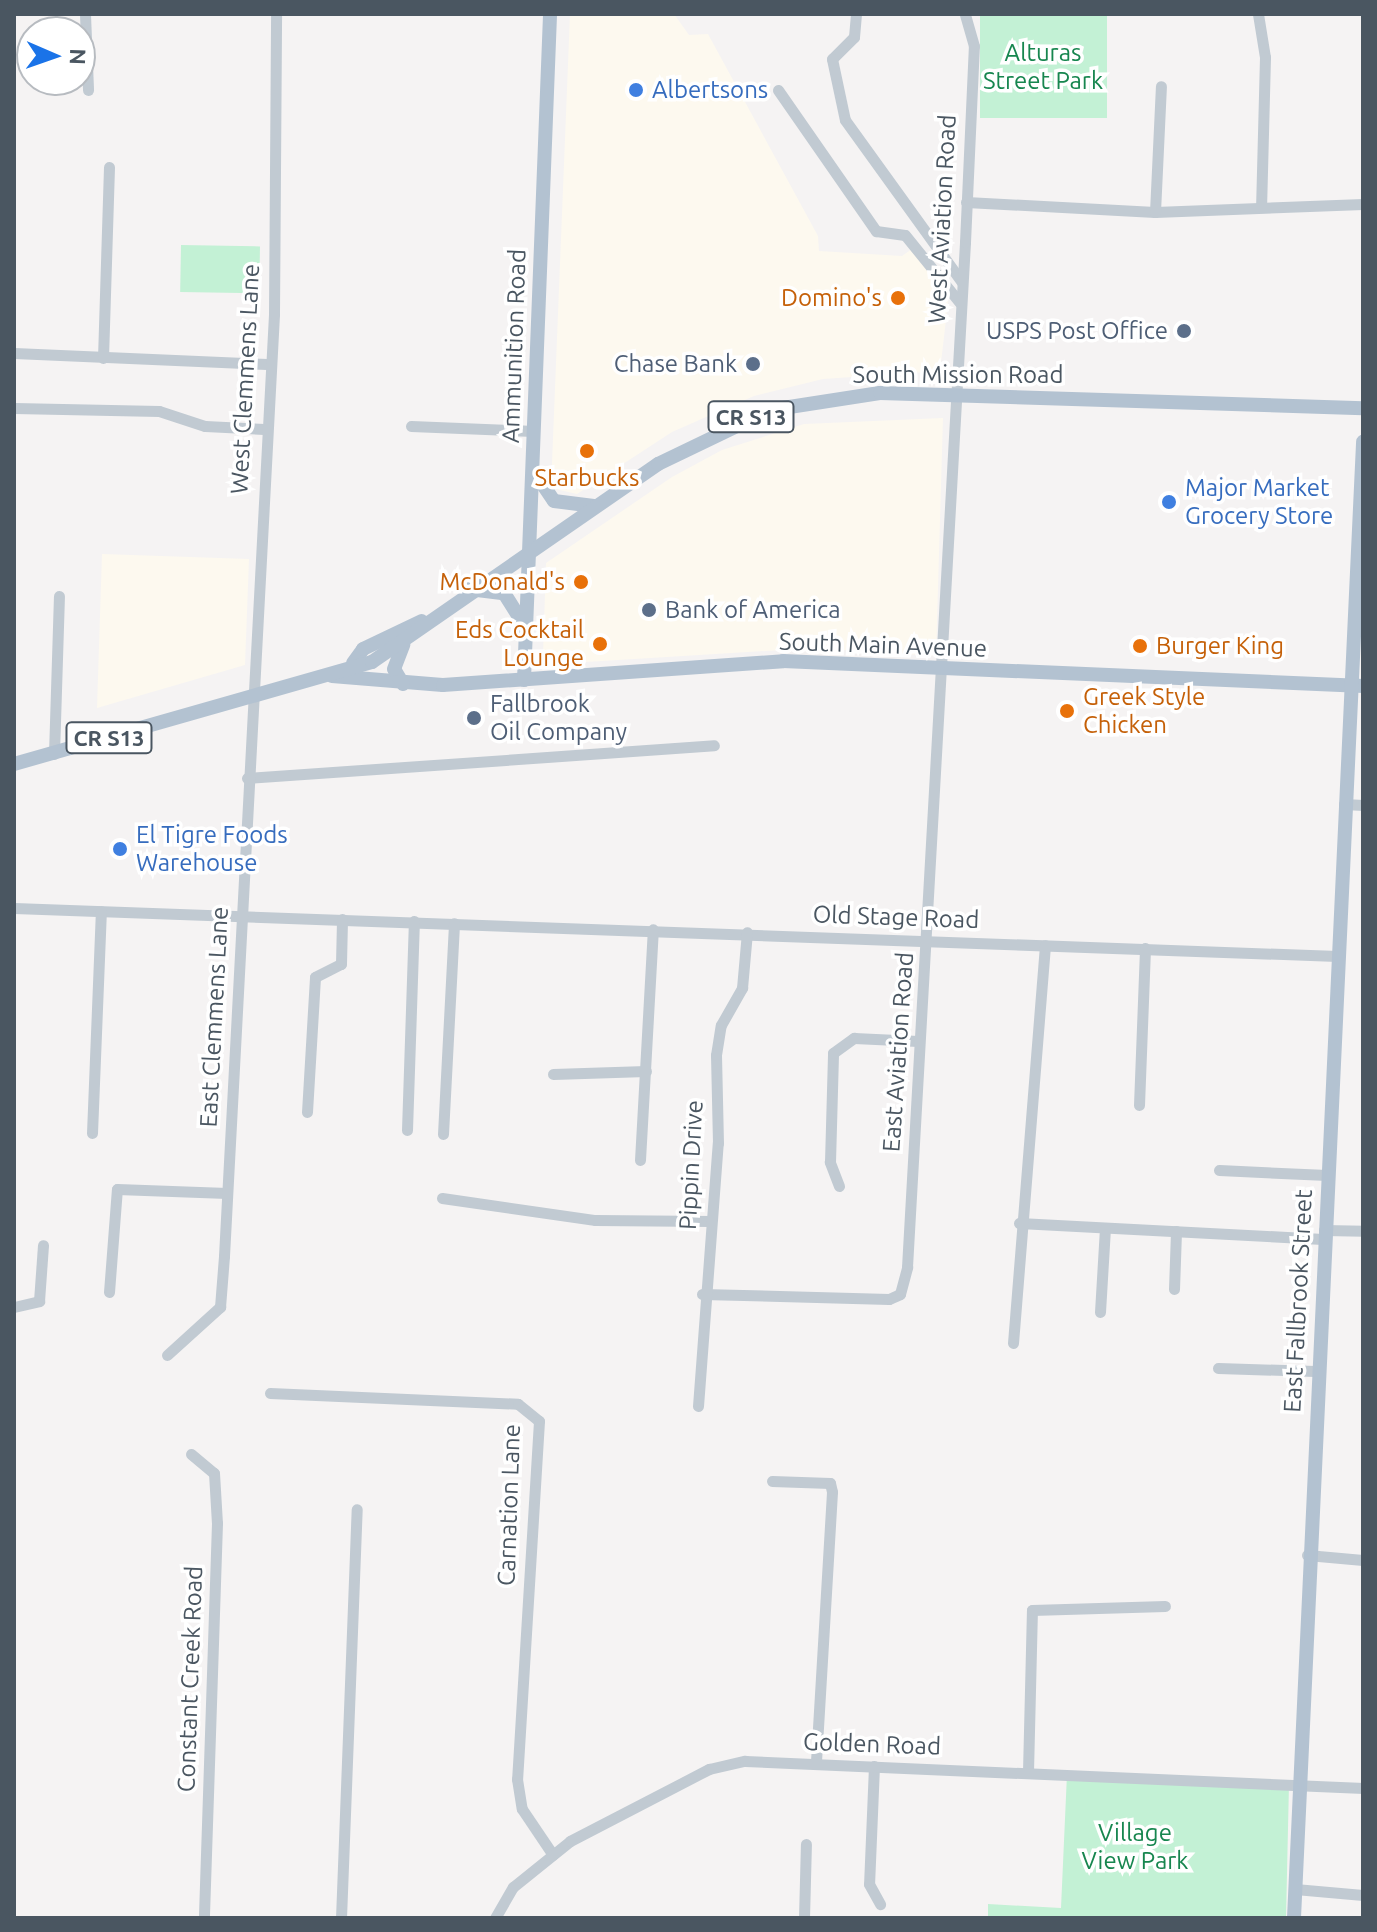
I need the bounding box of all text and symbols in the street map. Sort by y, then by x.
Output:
north arrow [16,16,96,96]
park label: Alturas Street Park [983,39,1103,95]
text: N [66,48,91,65]
place label: Albertsons [652,76,768,104]
marker: Albertsons [627,81,645,99]
street label: West Aviation Road [922,114,962,324]
street label: Ammunition Road [496,249,532,443]
street label: West Clemmens Lane [225,263,265,495]
place label: Domino's [781,284,882,312]
marker: Domino's [889,289,907,307]
place label: USPS Post Office [986,317,1168,345]
marker: USPS Post Office [1175,322,1193,340]
place label: Chase Bank [614,350,737,378]
marker: Chase Bank [744,355,762,373]
street label: South Mission Road [853,361,1063,389]
road number: CR S13 [707,399,795,435]
marker: Starbucks [578,442,596,460]
place label: Starbucks [535,464,639,492]
place label: Major Market Grocery Store [1185,474,1333,530]
marker: Major Market Grocery Store [1160,493,1178,511]
place label: McDonald's [439,568,565,596]
marker: McDonald's [572,573,590,591]
place label: Bank of America [665,596,840,624]
marker: Bank of America [640,601,658,619]
place label: Eds Cocktail Lounge [455,616,584,672]
street label: South Main Avenue [779,627,987,663]
place label: Burger King [1156,632,1284,660]
marker: Eds Cocktail Lounge [591,635,609,653]
marker: Burger King [1131,637,1149,655]
place label: Greek Style Chicken [1083,683,1205,739]
place label: Fallbrook Oil Company [490,690,627,746]
marker: Greek Style Chicken [1058,702,1076,720]
marker: Fallbrook Oil Company [465,709,483,727]
road number: CR S13 [65,720,153,756]
place label: El Tigre Foods Warehouse [136,821,288,877]
marker: El Tigre Foods Warehouse [111,840,129,858]
street label: Old Stage Road [812,900,980,934]
street label: East Clemmens Lane [194,906,234,1128]
street label: East Aviation Road [877,951,919,1153]
street label: Pippin Drive [673,1099,709,1231]
street label: East Fallbrook Street [1278,1189,1318,1413]
street label: Carnation Lane [492,1423,526,1587]
street label: Constant Creek Road [172,1565,208,1793]
street label: Golden Road [803,1727,941,1761]
park label: Village View Park [1082,1819,1188,1875]

